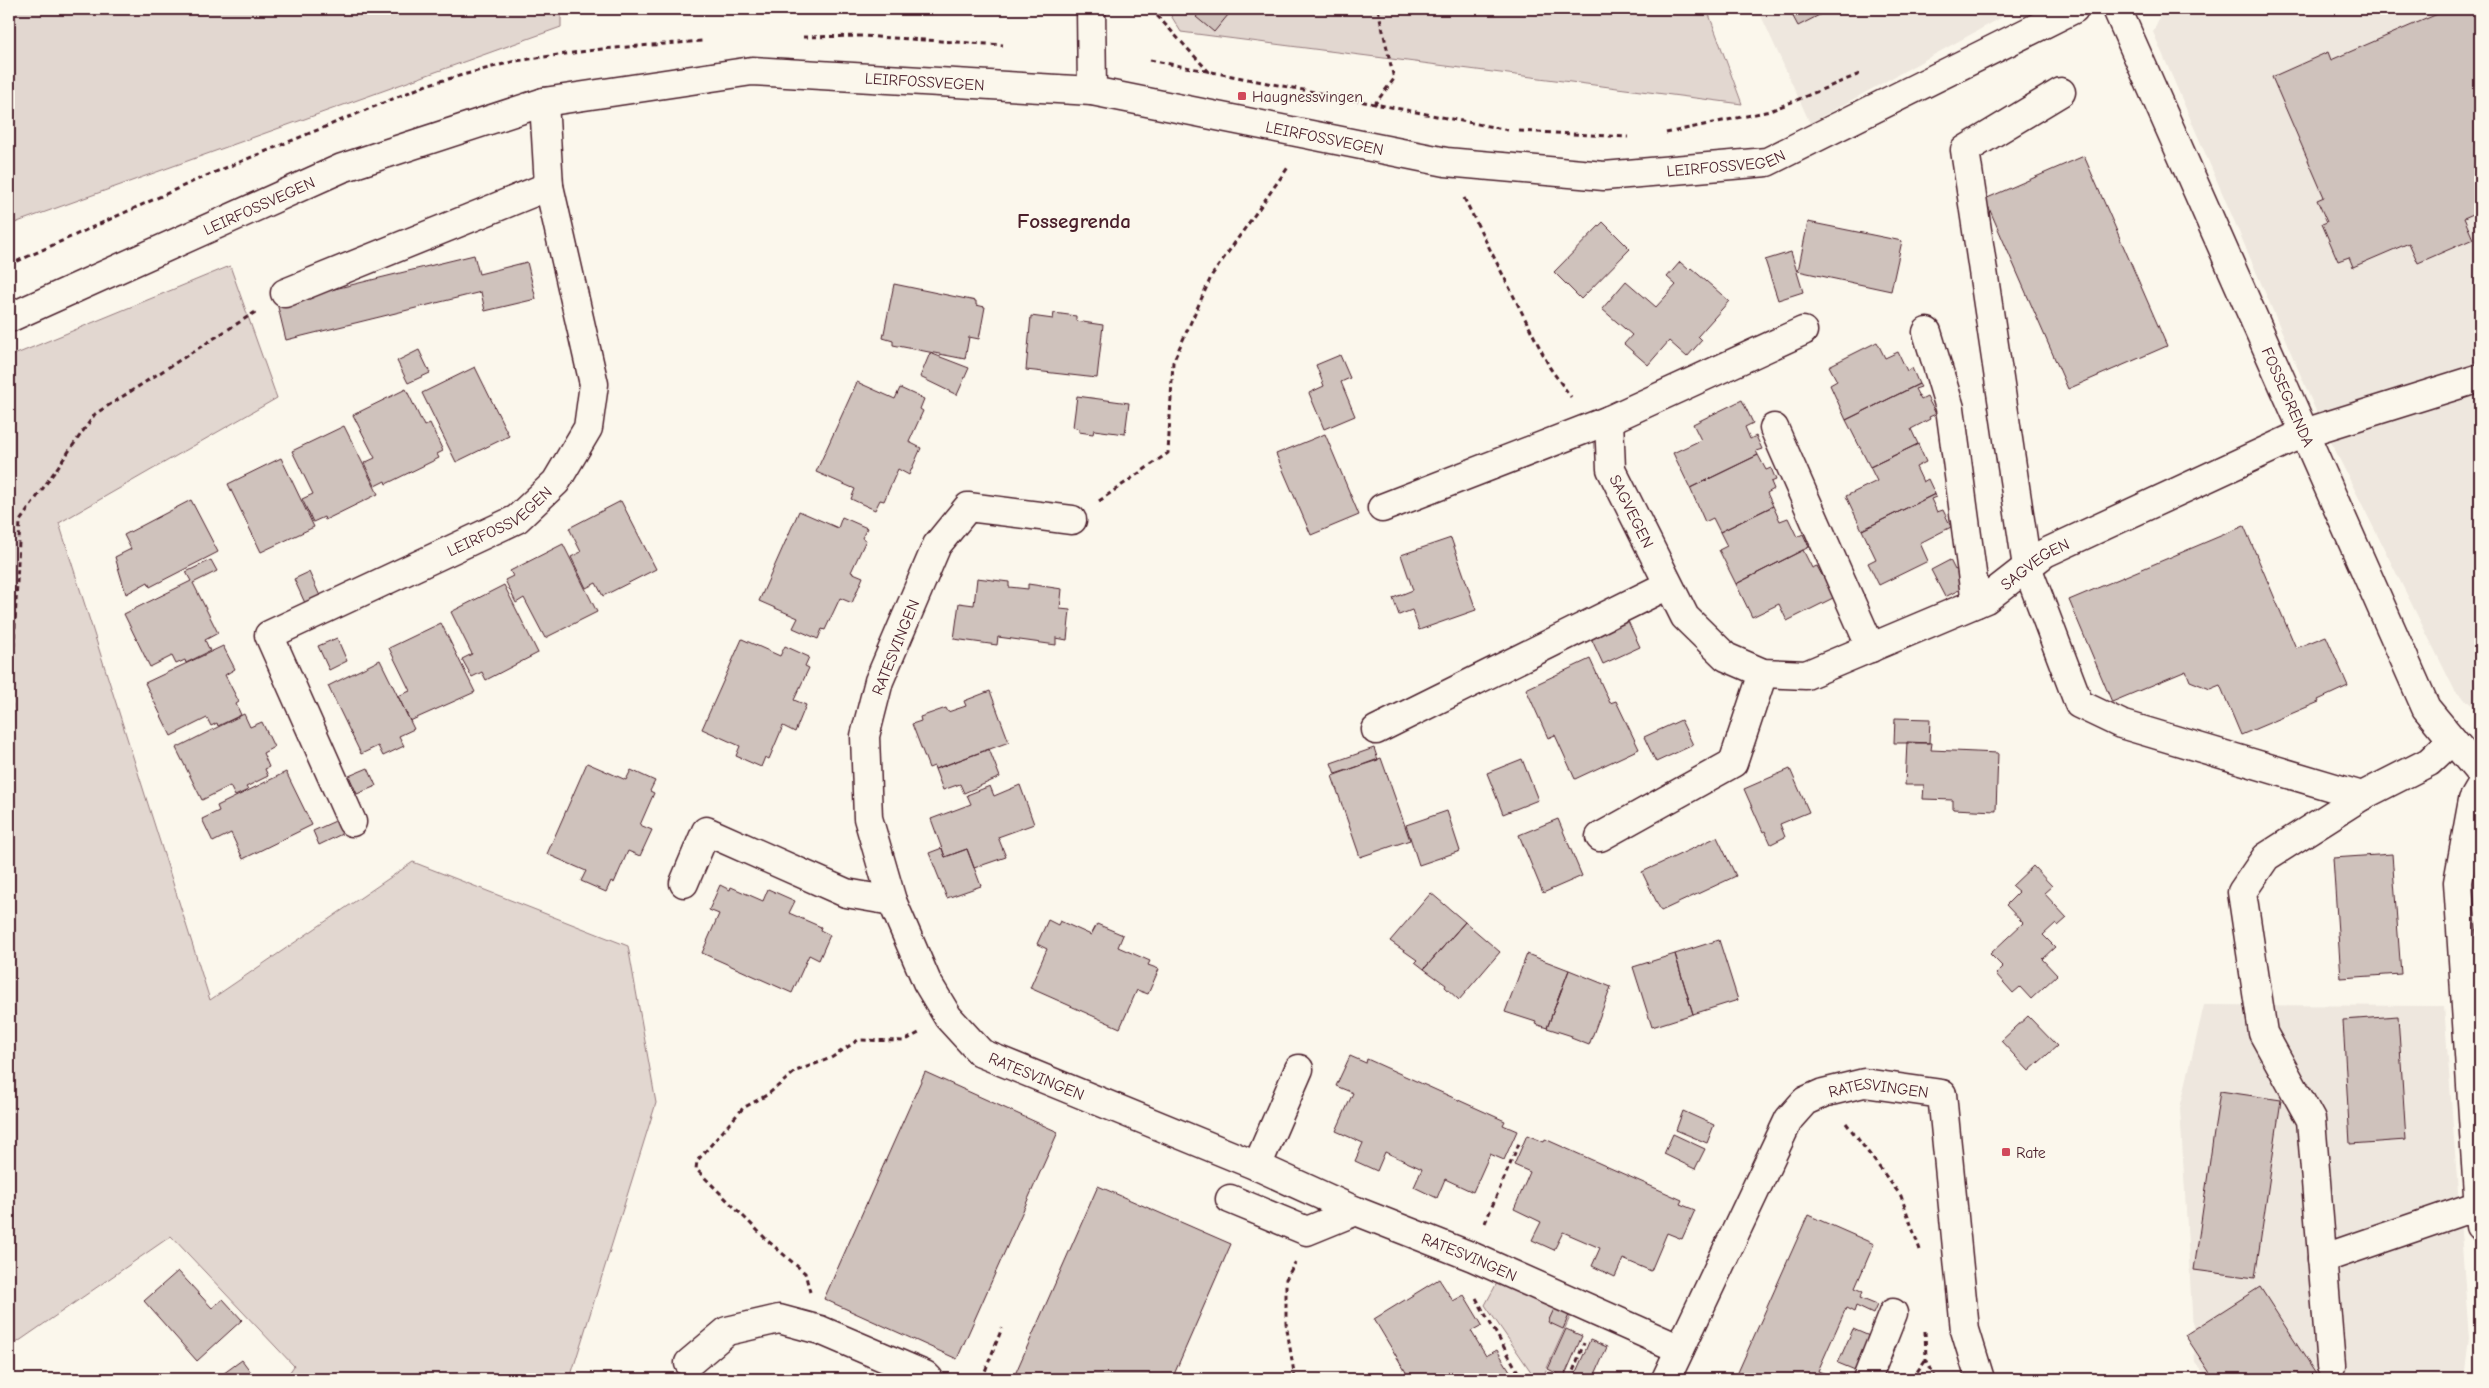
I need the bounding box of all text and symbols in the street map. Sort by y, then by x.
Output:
street label: LEIRFOSSVEGEN [864,70,985,95]
place label: Haugnessvingen [1252,88,1363,106]
marker: Haugnessvingen [1236,90,1248,102]
street label: LEIRFOSSVEGEN [1264,118,1385,159]
street label: LEIRFOSSVEGEN [1666,146,1789,181]
street label: LEIRFOSSVEGEN [201,174,318,239]
district label: Fossegrenda [1017,209,1131,233]
street label: FOSSEGRENDA [2258,345,2317,450]
street label: SAGVEGEN [1605,472,1657,551]
street label: LEIRFOSSVEGEN [444,483,556,560]
street label: SAGVEGEN [1997,535,2072,594]
street label: RATESVINGEN [869,597,923,698]
street label: RATESVINGEN [986,1049,1087,1104]
street label: RATESVINGEN [1827,1075,1930,1102]
place label: Rate [2016,1144,2046,1162]
marker: Rate [2000,1146,2012,1158]
street label: RATESVINGEN [1419,1230,1519,1285]

